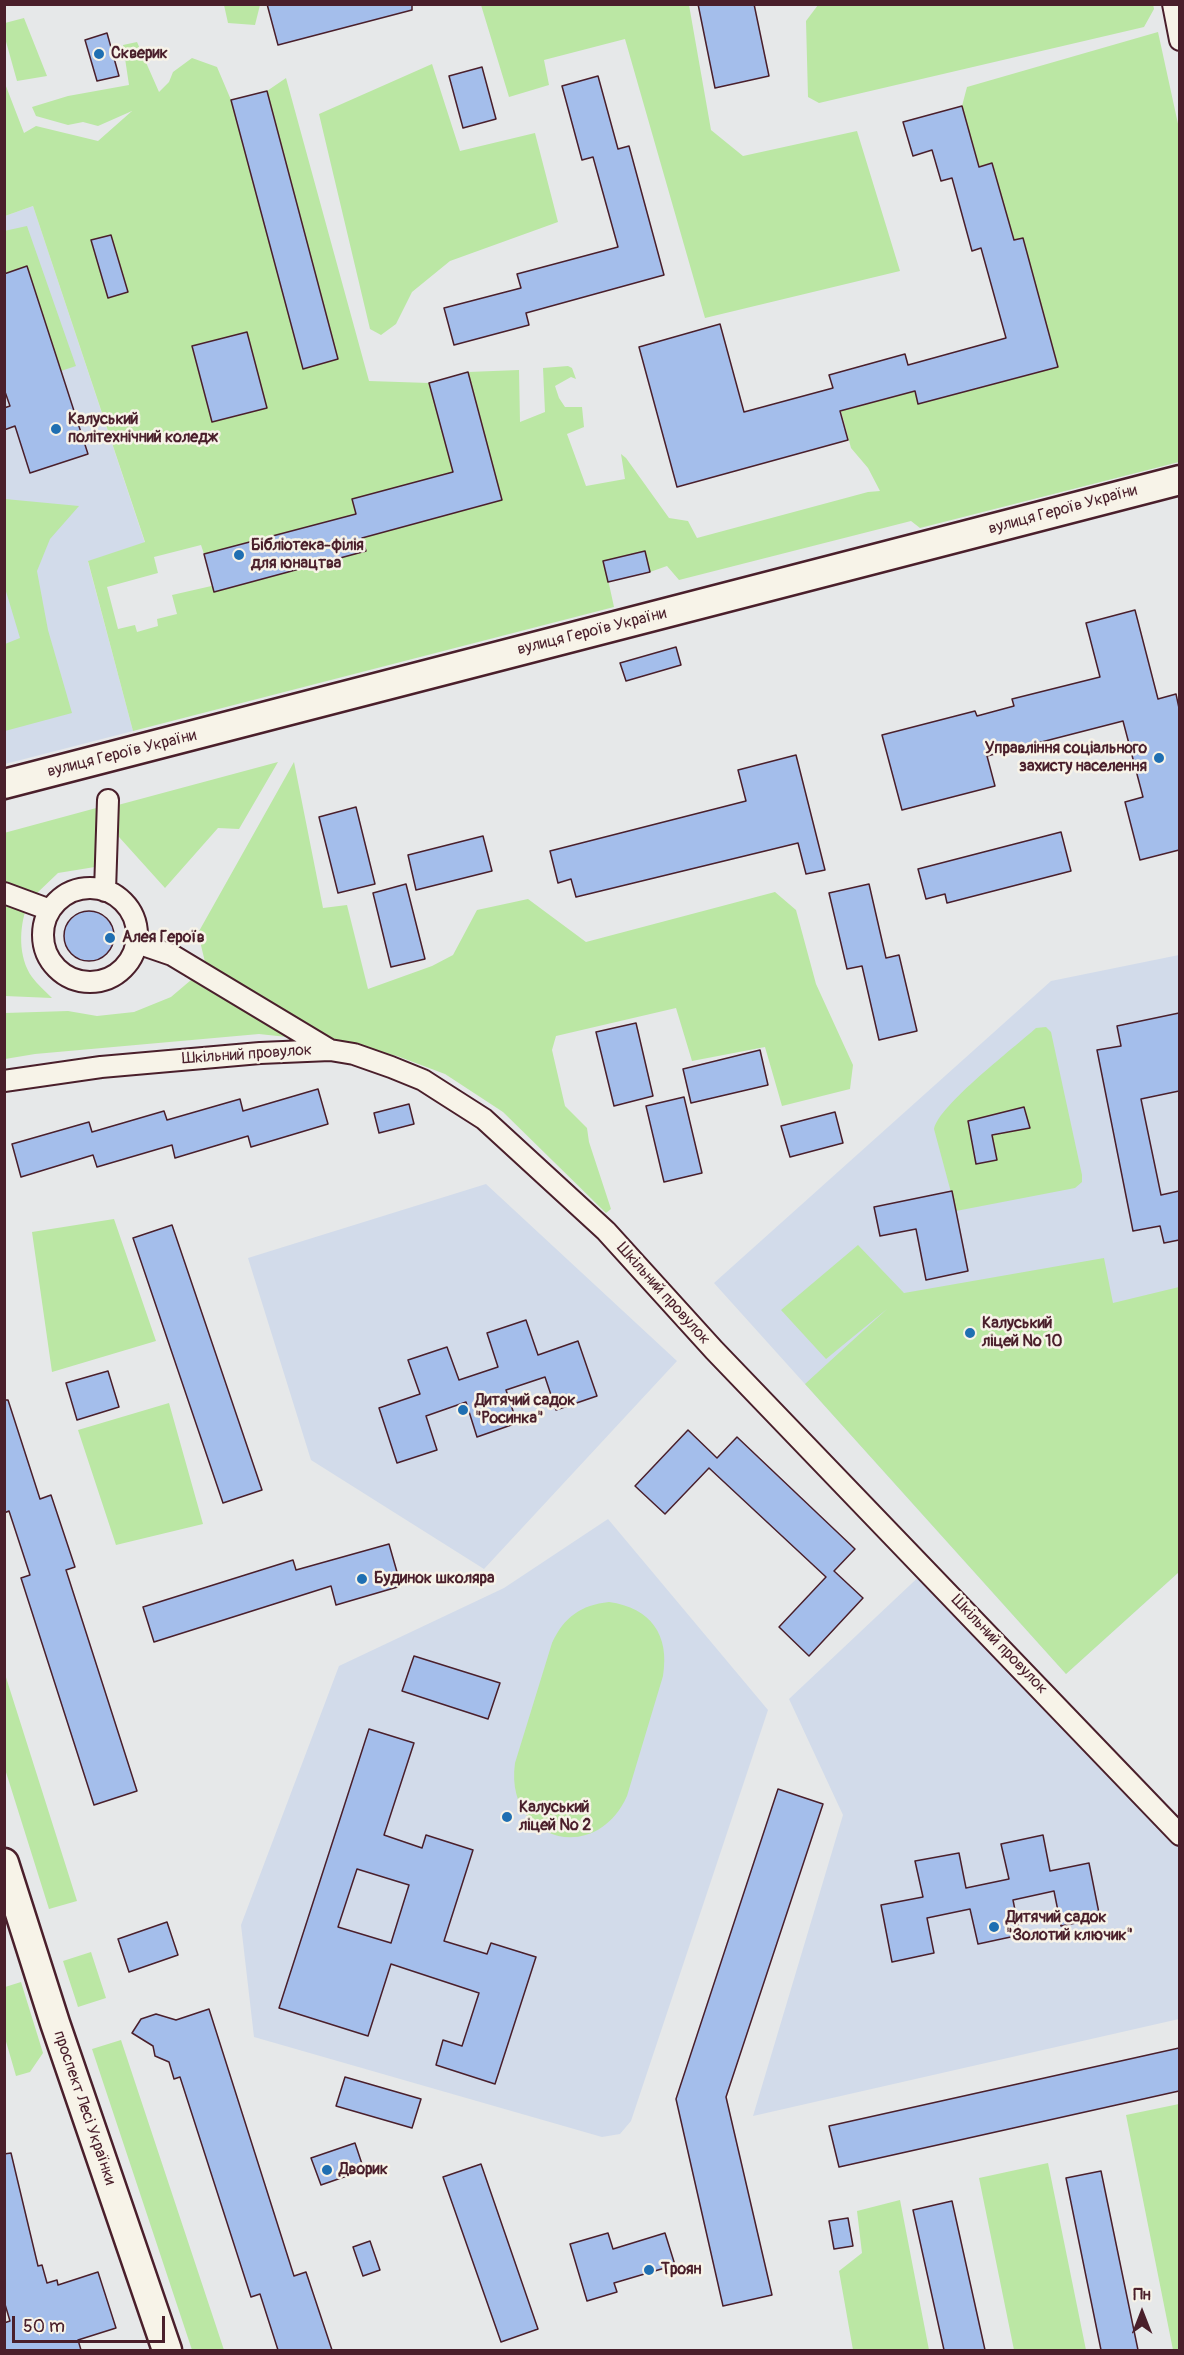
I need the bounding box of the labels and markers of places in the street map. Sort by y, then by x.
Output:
place label: Скверик [111,44,168,64]
marker: Скверик [92,47,106,61]
place label: Калуський політехнічний коледж [68,410,218,448]
marker: Калуський політехнічний коледж [49,422,63,436]
place label: Бібліотека-філія для юнацтва [251,536,364,574]
marker: Бібліотека-філія для юнацтва [232,548,246,562]
place label: Управління соціального захисту населення [985,739,1147,777]
marker: Управління соціального захисту населення [1152,751,1166,765]
place label: Алея Героїв [122,928,205,948]
marker: Алея Героїв [103,931,117,945]
place label: Калуський ліцей № 10 [982,1314,1062,1352]
marker: Калуський ліцей № 10 [963,1326,977,1340]
place label: Дитячий садок "Росинка" [475,1391,576,1429]
marker: Дитячий садок "Росинка" [456,1403,470,1417]
place label: Будинок школяра [374,1569,495,1589]
marker: Будинок школяра [355,1572,369,1586]
place label: Калуський ліцей № 2 [519,1798,591,1836]
marker: Калуський ліцей № 2 [500,1810,514,1824]
place label: Дитячий садок "Золотий ключик" [1006,1908,1133,1946]
marker: Дитячий садок "Золотий ключик" [987,1920,1001,1934]
place label: Дворик [339,2160,388,2180]
marker: Дворик [320,2163,334,2177]
place label: Троян [661,2260,702,2280]
marker: Троян [642,2263,656,2277]

